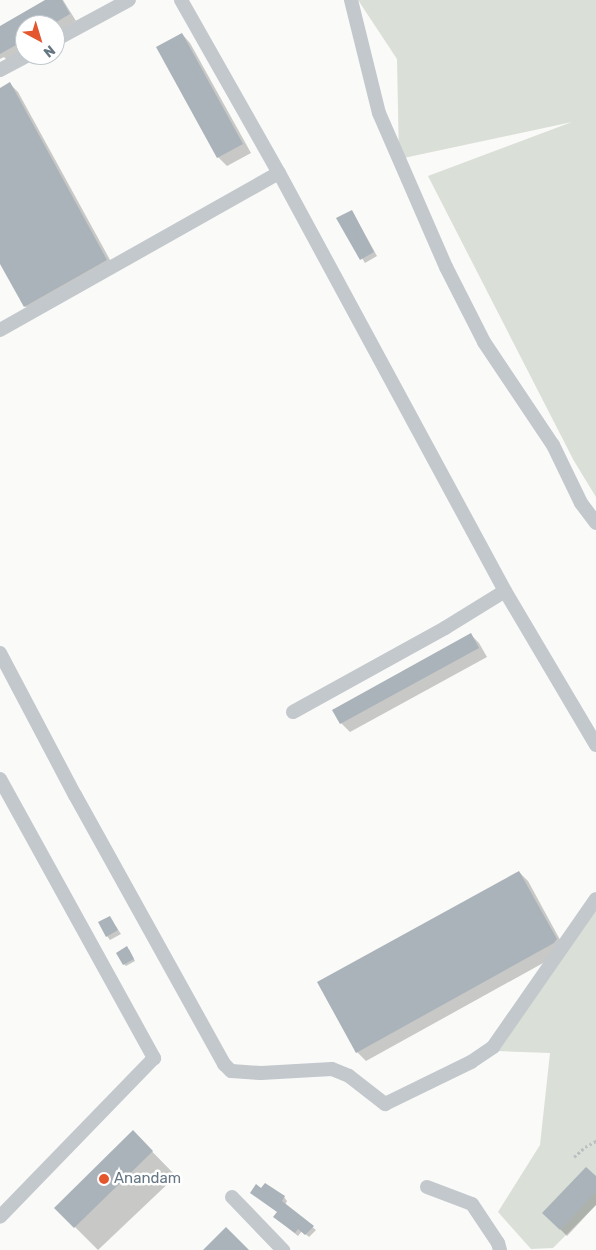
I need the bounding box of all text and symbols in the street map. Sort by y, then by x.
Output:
north arrow [15,15,65,65]
text: N [40,41,58,61]
place label: Anandam [114,1170,181,1188]
marker: Anandam [98,1173,110,1185]

